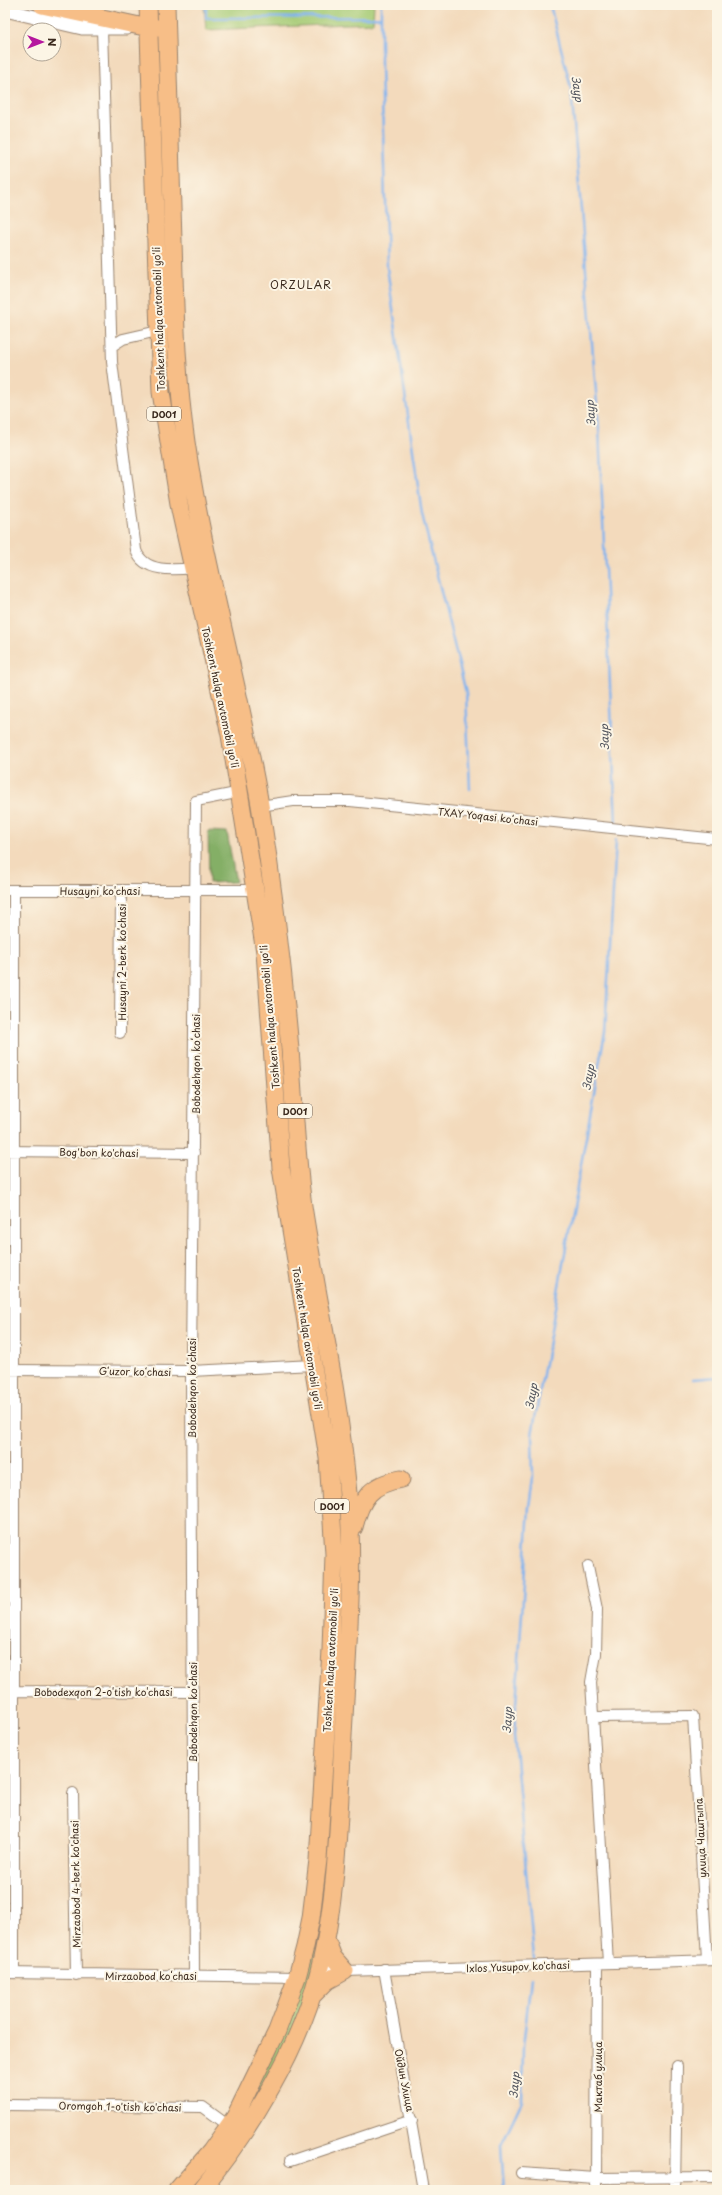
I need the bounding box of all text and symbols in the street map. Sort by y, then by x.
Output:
north arrow [22,22,62,62]
text: N [44,38,61,47]
water label: Заур [568,75,589,104]
street label: Toshkent halqa avtomobil yo'li [148,246,168,391]
district label: ORZULAR [270,276,332,293]
water label: Заур [580,399,600,427]
road number: D001 [147,407,181,421]
street label: Toshkent halqa avtomobil yo'li [199,625,243,769]
water label: Заур [595,723,613,750]
street label: TXAY Yoqasi koʻchasi [437,803,539,829]
street label: Husayni ko'chasi [60,883,140,898]
street label: Husayni 2-berk ko'chasi [114,904,129,1020]
street label: Toshkent halqa avtomobil yo'li [255,944,283,1090]
street label: Bobodehqon koʻchasi [188,1014,203,1114]
water label: Заур [577,1062,599,1091]
road number: D001 [278,1104,312,1118]
street label: Bog'bon ko'chasi [59,1144,139,1160]
street label: Toshkent halqa avtomobil yo'li [289,1266,327,1411]
street label: Bobodehqon koʻchasi [184,1338,199,1438]
street label: Gʻuzor koʻchasi [99,1363,172,1379]
water label: Заур [520,1381,542,1410]
road number: D001 [315,1499,349,1513]
street label: Toshkent halqa avtomobil yo'li [319,1587,341,1732]
street label: Bobodehqon koʻchasi [185,1662,200,1762]
street label: Bobodexqon 2-o'tish ko'chasi [33,1684,173,1699]
water label: Заур [498,1706,516,1733]
street label: улица Чаштыпа [690,1797,710,1878]
street label: Mirzaobod 4-berk ko'chasi [66,1820,84,1948]
street label: Ixlos Yusupov ko'chasi [466,1957,570,1975]
street label: Mirzaobod koʻchasi [105,1968,197,1983]
street label: Мактаб улица [590,2041,605,2113]
street label: Ойдин Улица [392,2047,419,2113]
water label: Заур [505,2071,523,2098]
street label: Oromgoh 1-o'tish ko'chasi [58,2097,182,2115]

